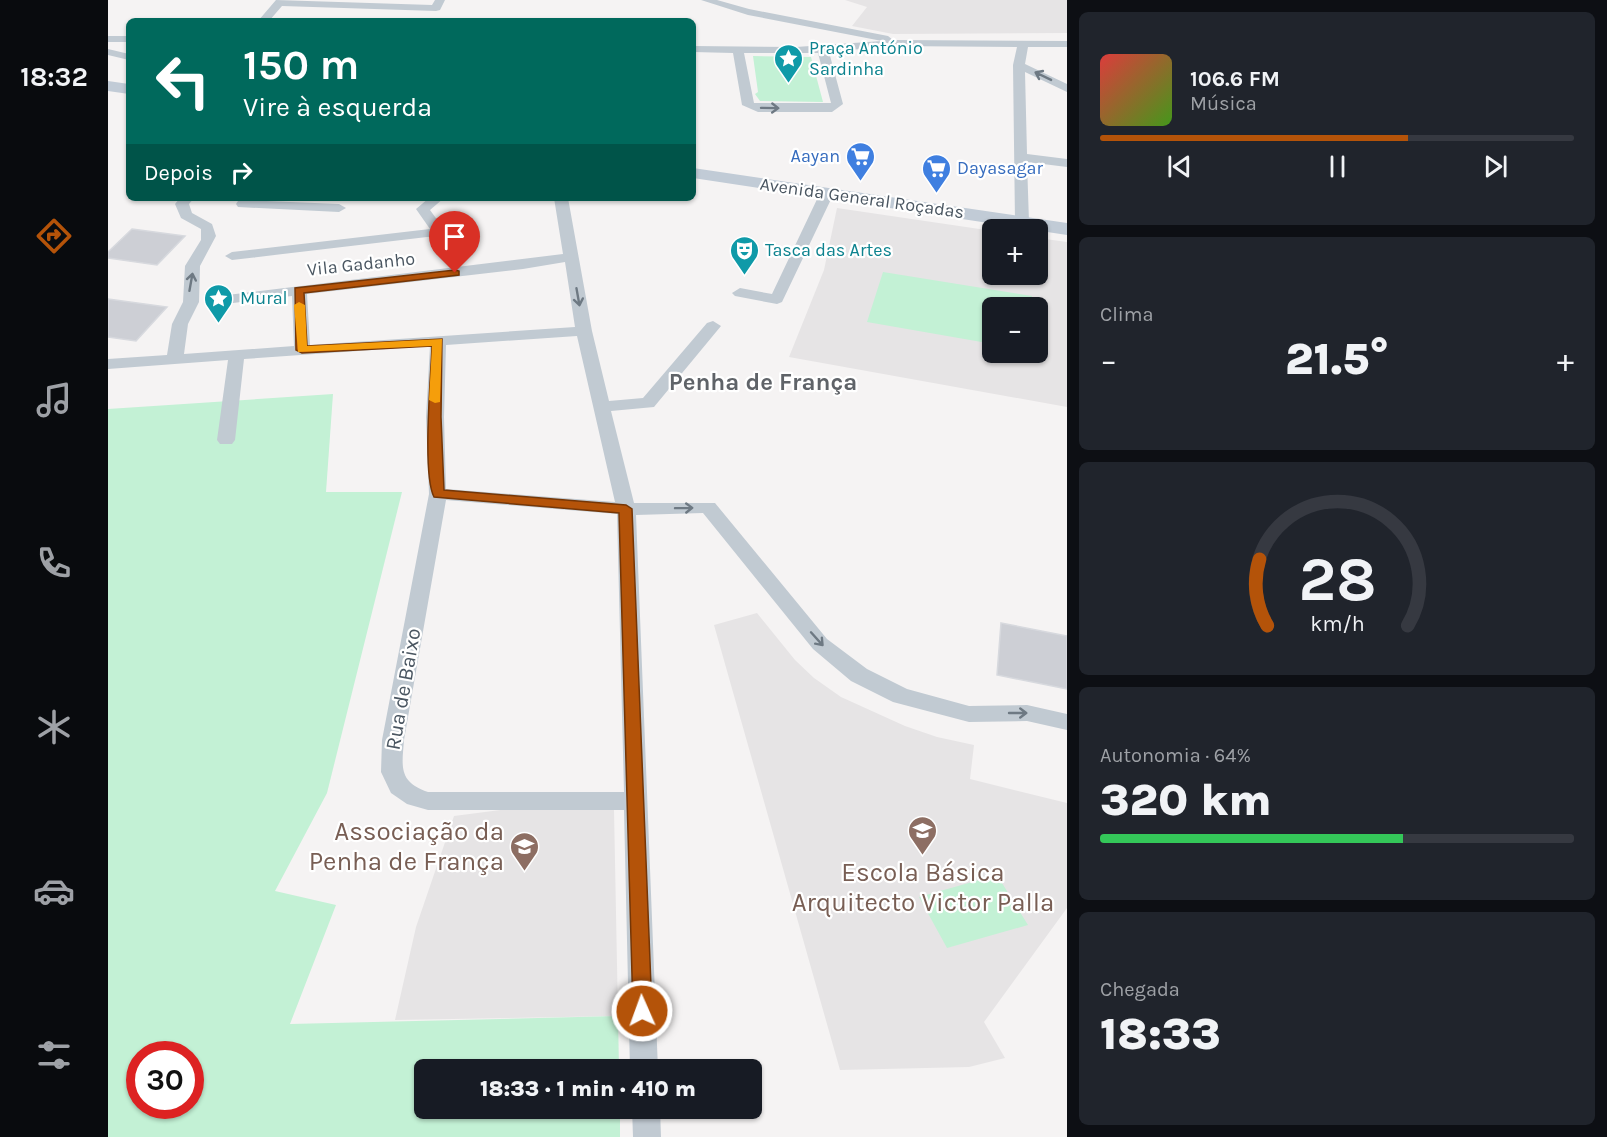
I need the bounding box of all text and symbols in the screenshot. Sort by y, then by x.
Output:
place label: Praça António Sardinha [809,37,923,80]
text: 150 m [243,40,359,90]
icon: left [144,42,222,120]
place icon: Praça António Sardinha [772,42,804,84]
text: 18:32 [20,61,88,93]
text: 106.6 FM [1190,66,1280,92]
one-way arrow [1034,70,1052,82]
text: Vire à esquerda [243,91,432,123]
text: Música [1190,92,1257,115]
one-way arrow [760,102,780,114]
supermarket icon: Aayan [845,140,877,182]
place label: Aayan [791,145,840,167]
icon: previous [1163,150,1196,183]
icon: pause [1321,150,1354,183]
icon: next [1479,150,1512,183]
supermarket icon: Dayasagar [920,152,952,194]
icon: right [225,156,258,189]
place label: Dayasagar [957,157,1044,179]
text: Depois [144,160,213,186]
street label: Avenida General Roçadas [758,173,966,223]
pin [429,211,480,273]
icon: directions [33,215,75,257]
map controls [982,219,1048,363]
button: + [982,219,1048,285]
icon: arrive [438,220,471,253]
theatre icon: Tasca das Artes [728,234,760,276]
place label: Tasca das Artes [765,239,892,261]
street label: Vila Gadanho [306,247,416,281]
one-way arrow [186,273,197,292]
place icon: Mural [203,282,235,324]
place label: Mural [240,287,288,309]
one-way arrow [573,287,584,306]
button: − [982,297,1048,363]
text: Clima [1100,303,1154,326]
text: 21.5° [1285,333,1389,385]
text: − [1100,341,1117,379]
text: + [1557,341,1574,379]
district label: Penha de França [669,368,857,396]
icon: music [33,379,75,421]
one-way arrow [674,502,694,513]
icon: phone [33,542,75,584]
text: 28 [1298,543,1376,616]
text: km/h [1310,611,1364,636]
street label: Rua de Baixo [380,626,426,752]
one-way arrow [810,631,824,646]
icon: climate [33,706,75,748]
one-way arrow [1008,707,1028,719]
text: Autonomia · 64% [1100,744,1251,767]
text: 320 km [1100,774,1272,826]
school or university icon: Escola Básica Arquitecto Victor Palla [907,814,939,856]
place label: Associação da Penha de França [309,816,504,877]
school or university icon: Associação da Penha de França [509,830,541,872]
place label: Escola Básica Arquitecto Victor Palla [792,857,1054,918]
icon: car [33,870,75,912]
text: Chegada [1100,978,1180,1001]
position arrow [610,979,674,1043]
text: 18:33 [1100,1008,1221,1060]
icon: filters [33,1034,75,1076]
speed limit sign: 30 [126,1041,204,1119]
text: 18:33 · 1 min · 410 m [480,1076,696,1102]

